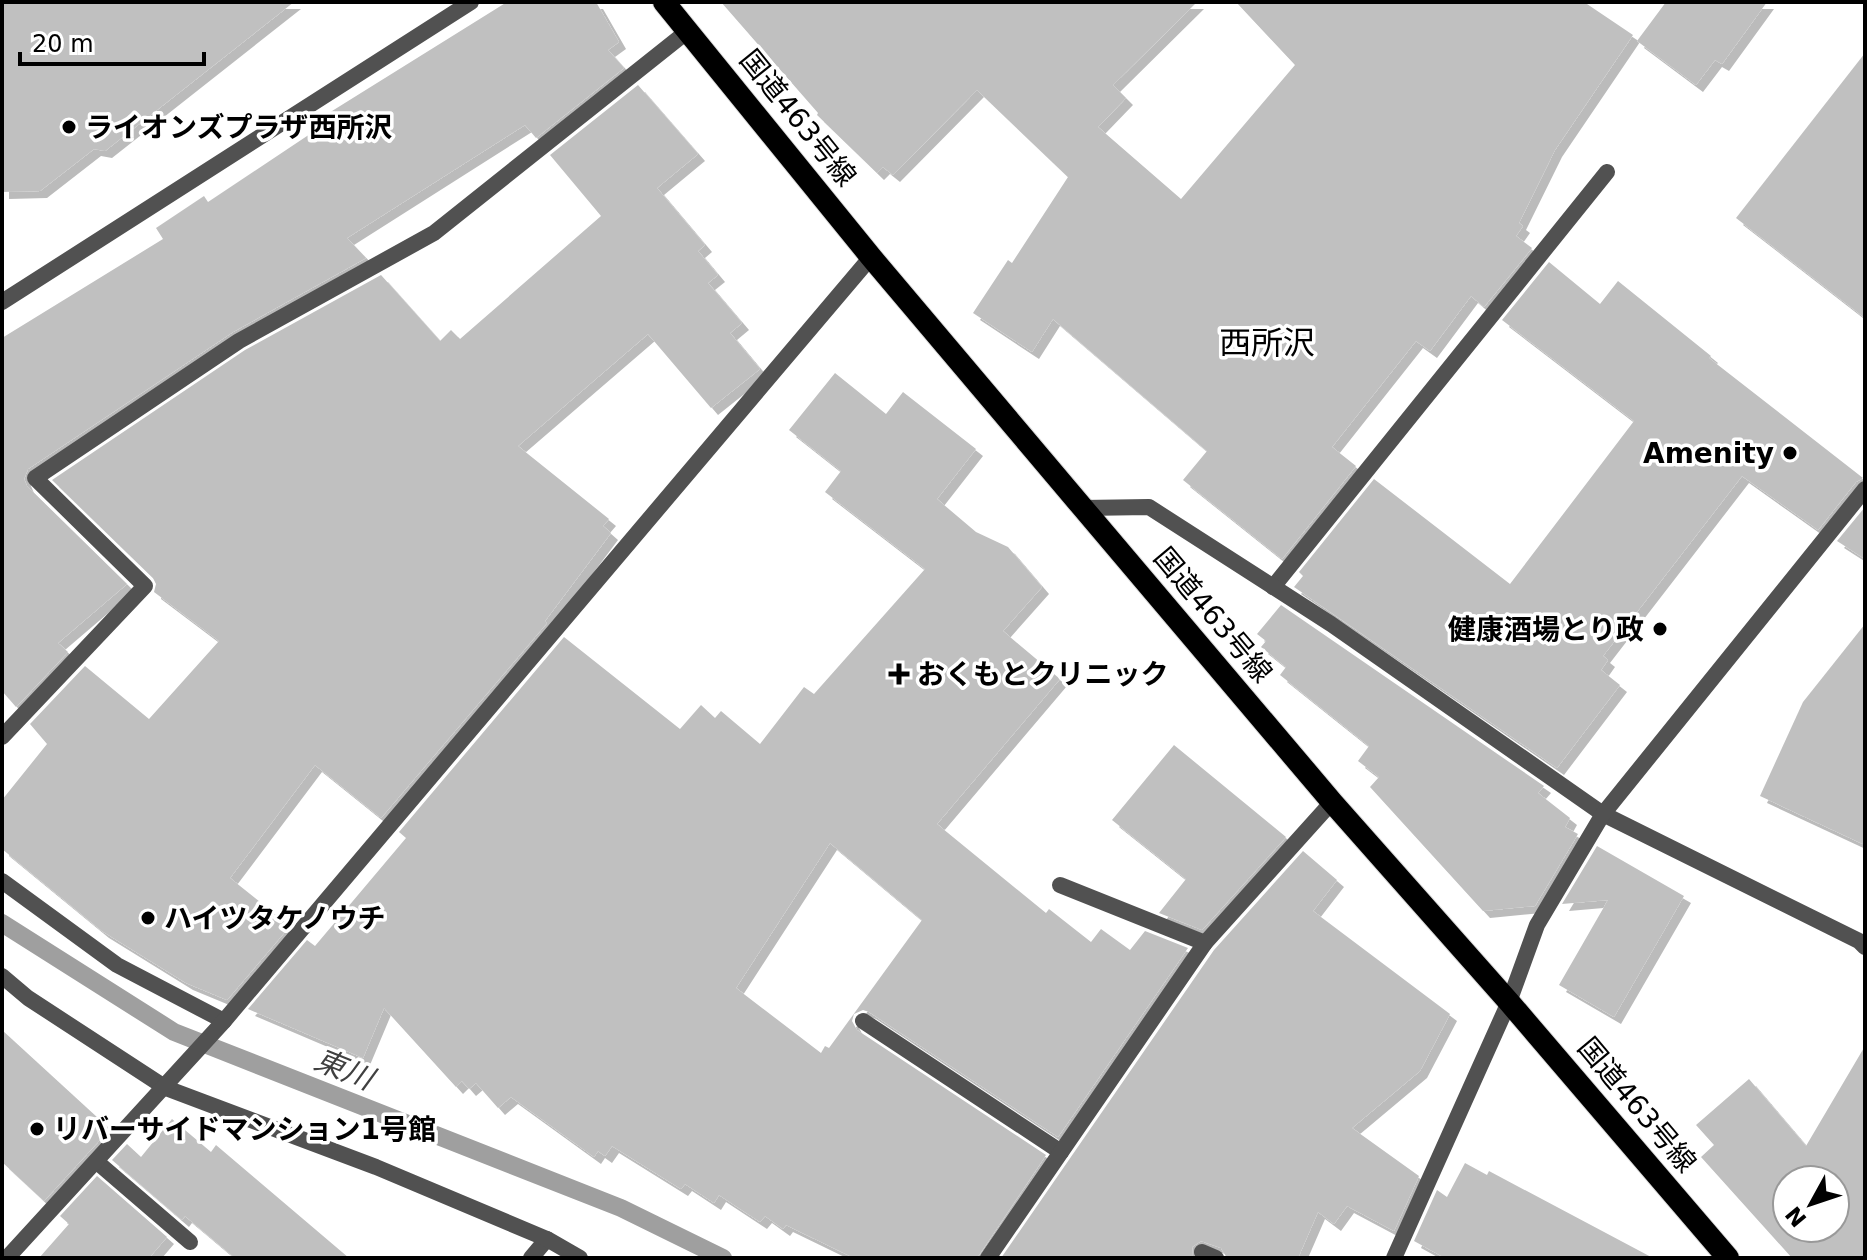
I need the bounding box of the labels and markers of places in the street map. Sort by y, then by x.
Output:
place label: ライオンズプラザ西所沢 [85,111,392,144]
marker: ライオンズプラザ西所沢 [60,118,78,136]
place label: Amenity [1643,437,1774,470]
marker: Amenity [1781,444,1799,462]
place label: 健康酒場とり政 [1448,613,1644,646]
marker: 健康酒場とり政 [1651,620,1669,638]
place label: おくもとクリニック [917,658,1168,691]
marker: おくもとクリニック [888,663,910,685]
place label: ハイツタケノウチ [164,902,386,935]
marker: ハイツタケノウチ [139,909,157,927]
place label: リバーサイドマンション1号館 [53,1113,436,1146]
marker: リバーサイドマンション1号館 [28,1120,46,1138]

